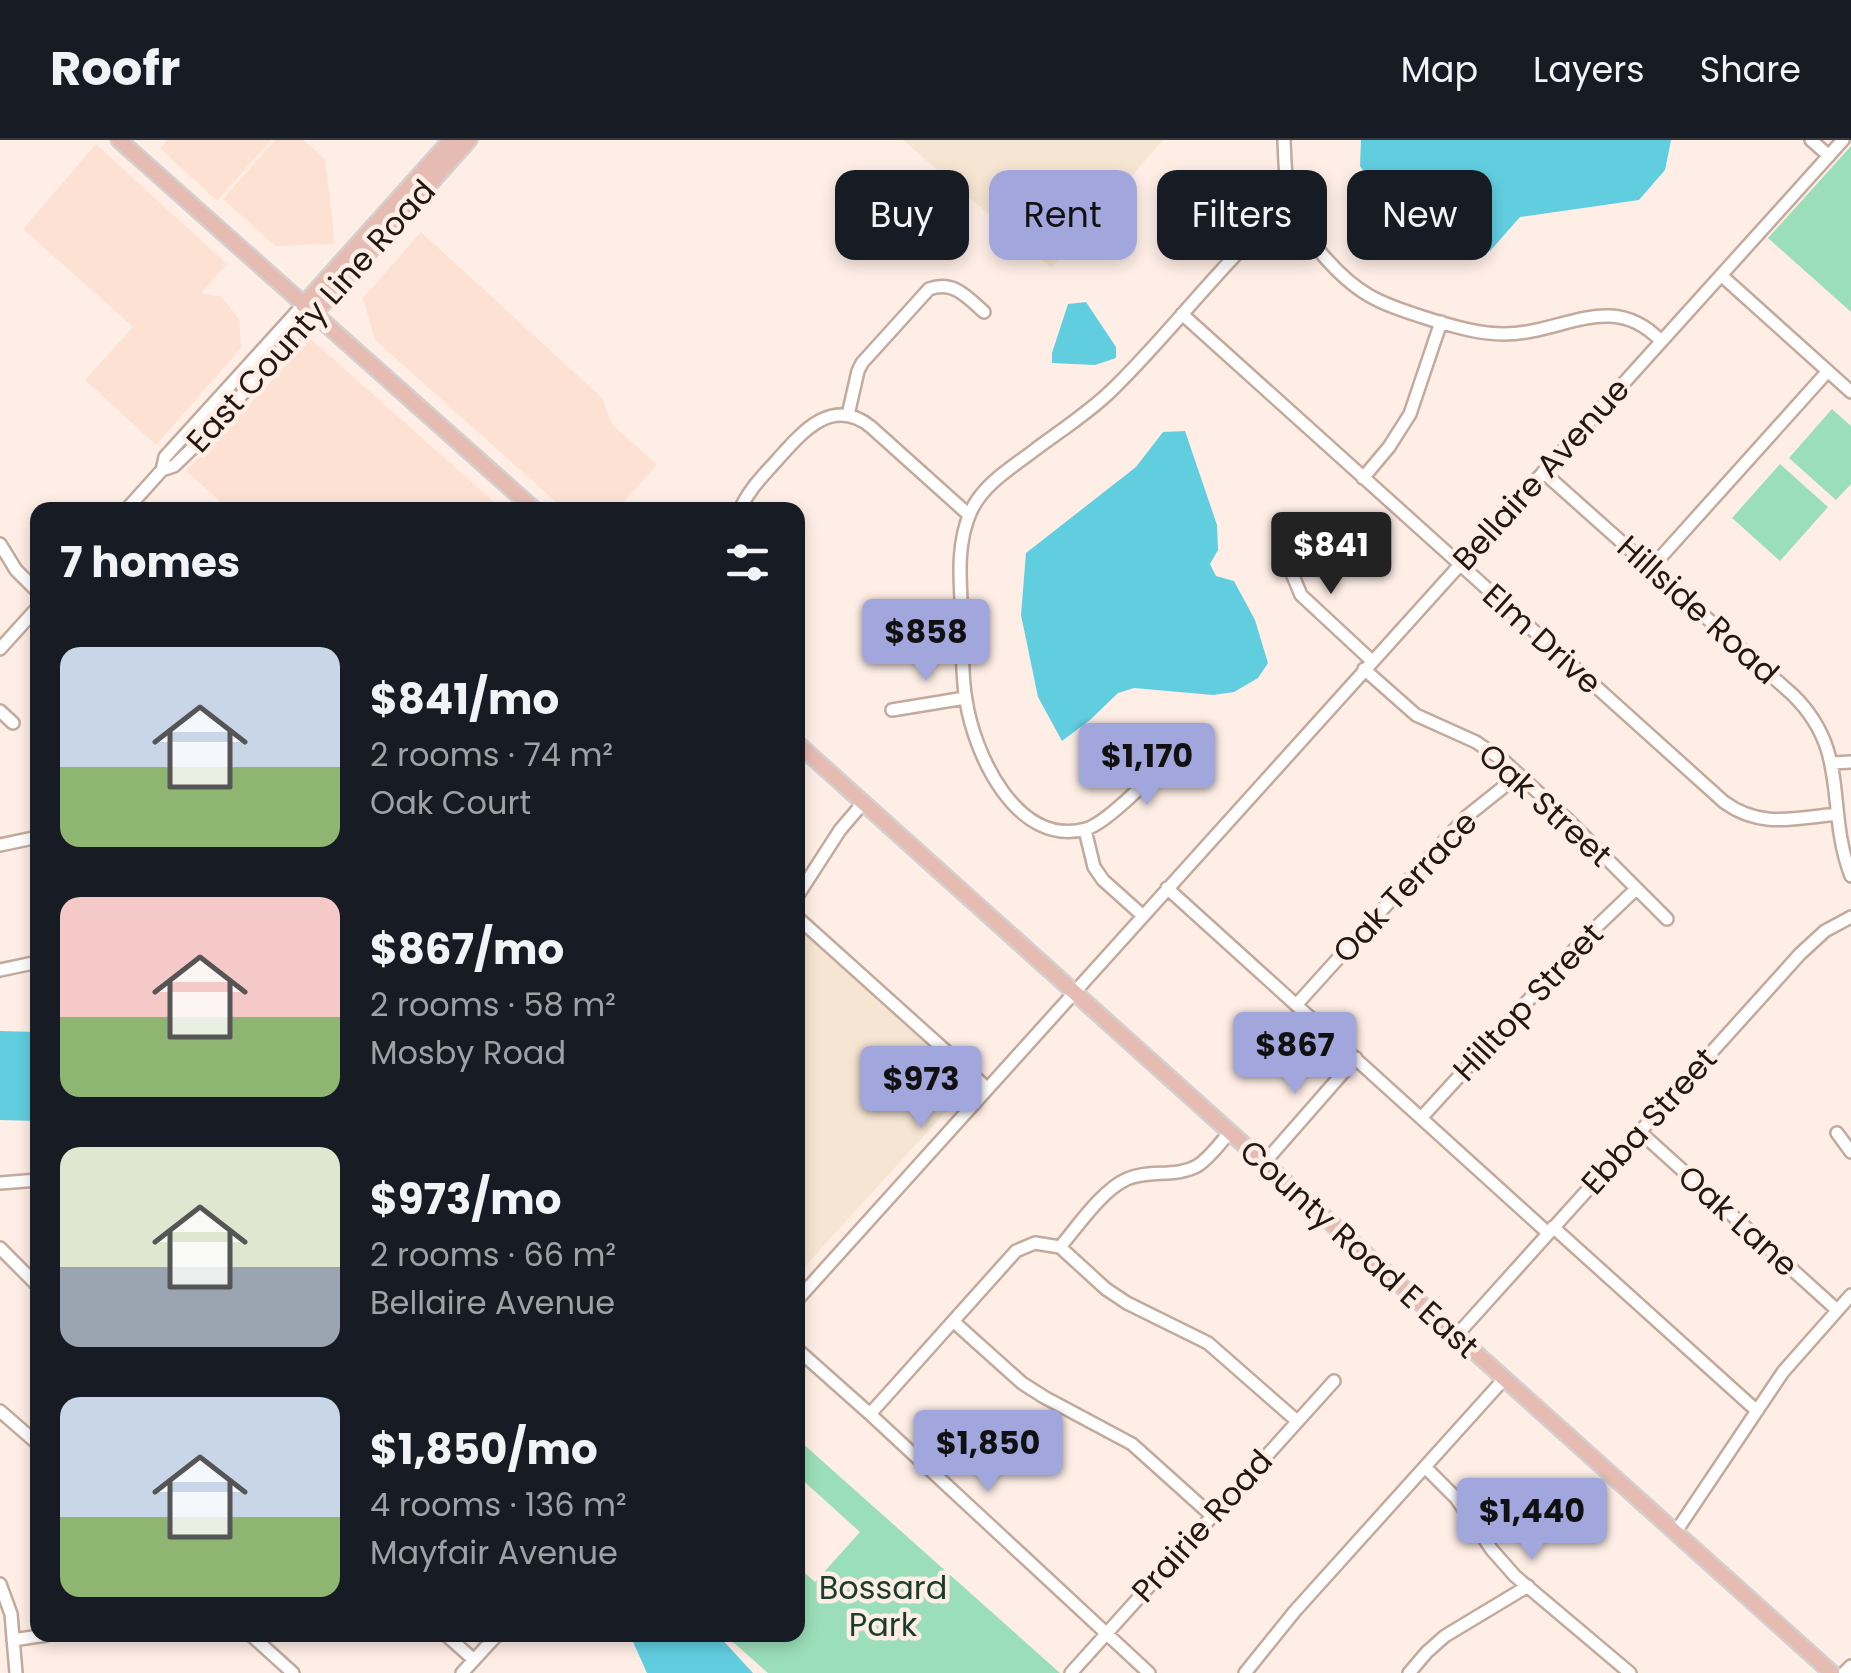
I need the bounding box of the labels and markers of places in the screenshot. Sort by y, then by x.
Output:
pin: $841 [1272,512,1390,597]
pin: $858 [867,599,985,684]
pin: $1,170 [1066,723,1228,808]
pin: $867 [1236,1012,1354,1097]
pin: $973 [862,1046,980,1131]
pin: $1,850 [907,1410,1069,1495]
pin: $1,440 [1451,1478,1613,1563]

